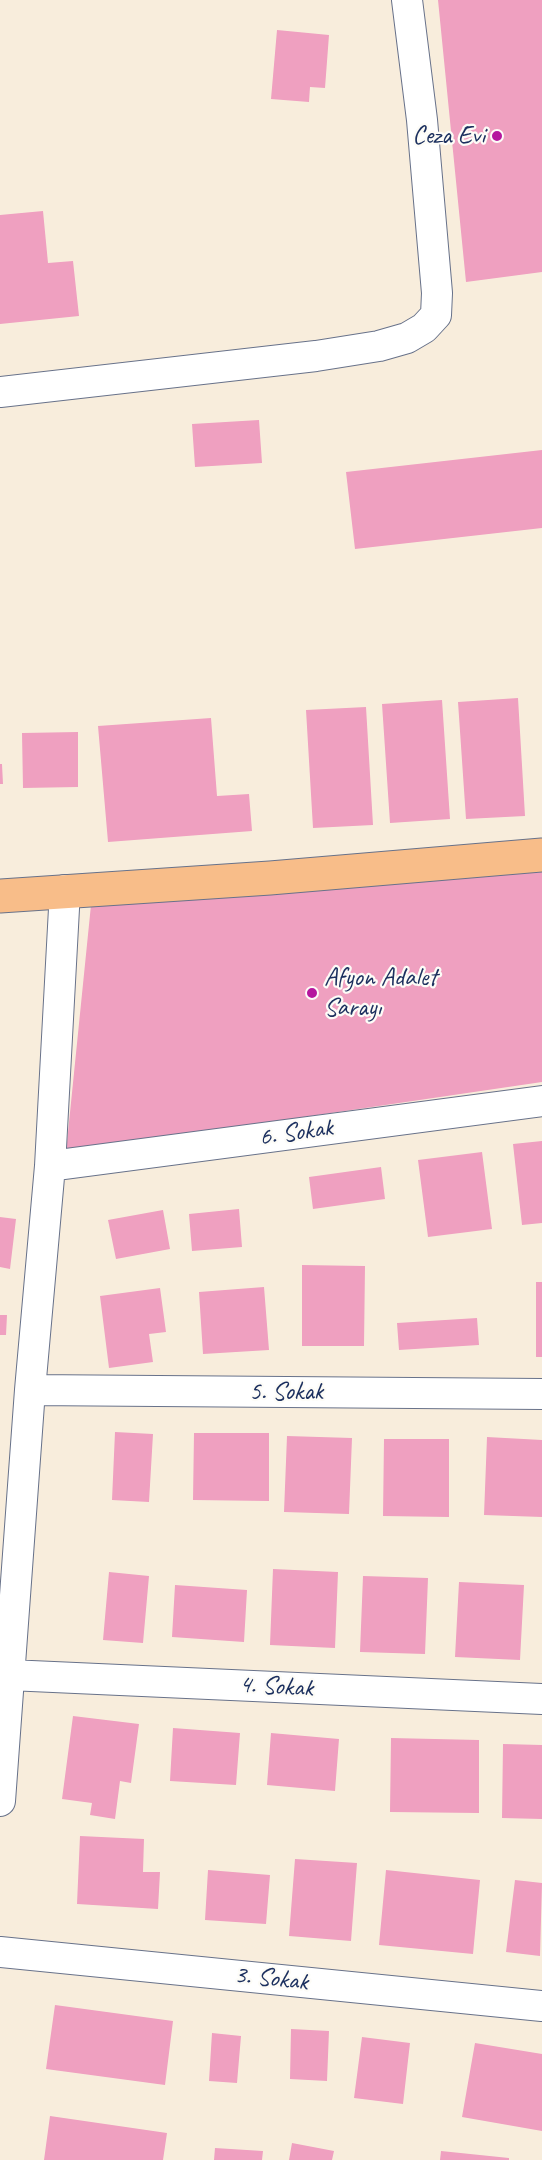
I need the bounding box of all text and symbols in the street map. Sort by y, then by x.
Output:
place label: Ceza Evi [412,120,485,152]
marker: Ceza Evi [490,129,504,143]
place label: Afyon Adalet Sarayı [324,962,437,1024]
marker: Afyon Adalet Sarayı [305,986,319,1000]
street label: 6. Sokak [257,1112,335,1154]
street label: 5. Sokak [249,1376,323,1408]
street label: 4. Sokak [238,1669,314,1705]
street label: 3. Sokak [233,1960,309,1998]

